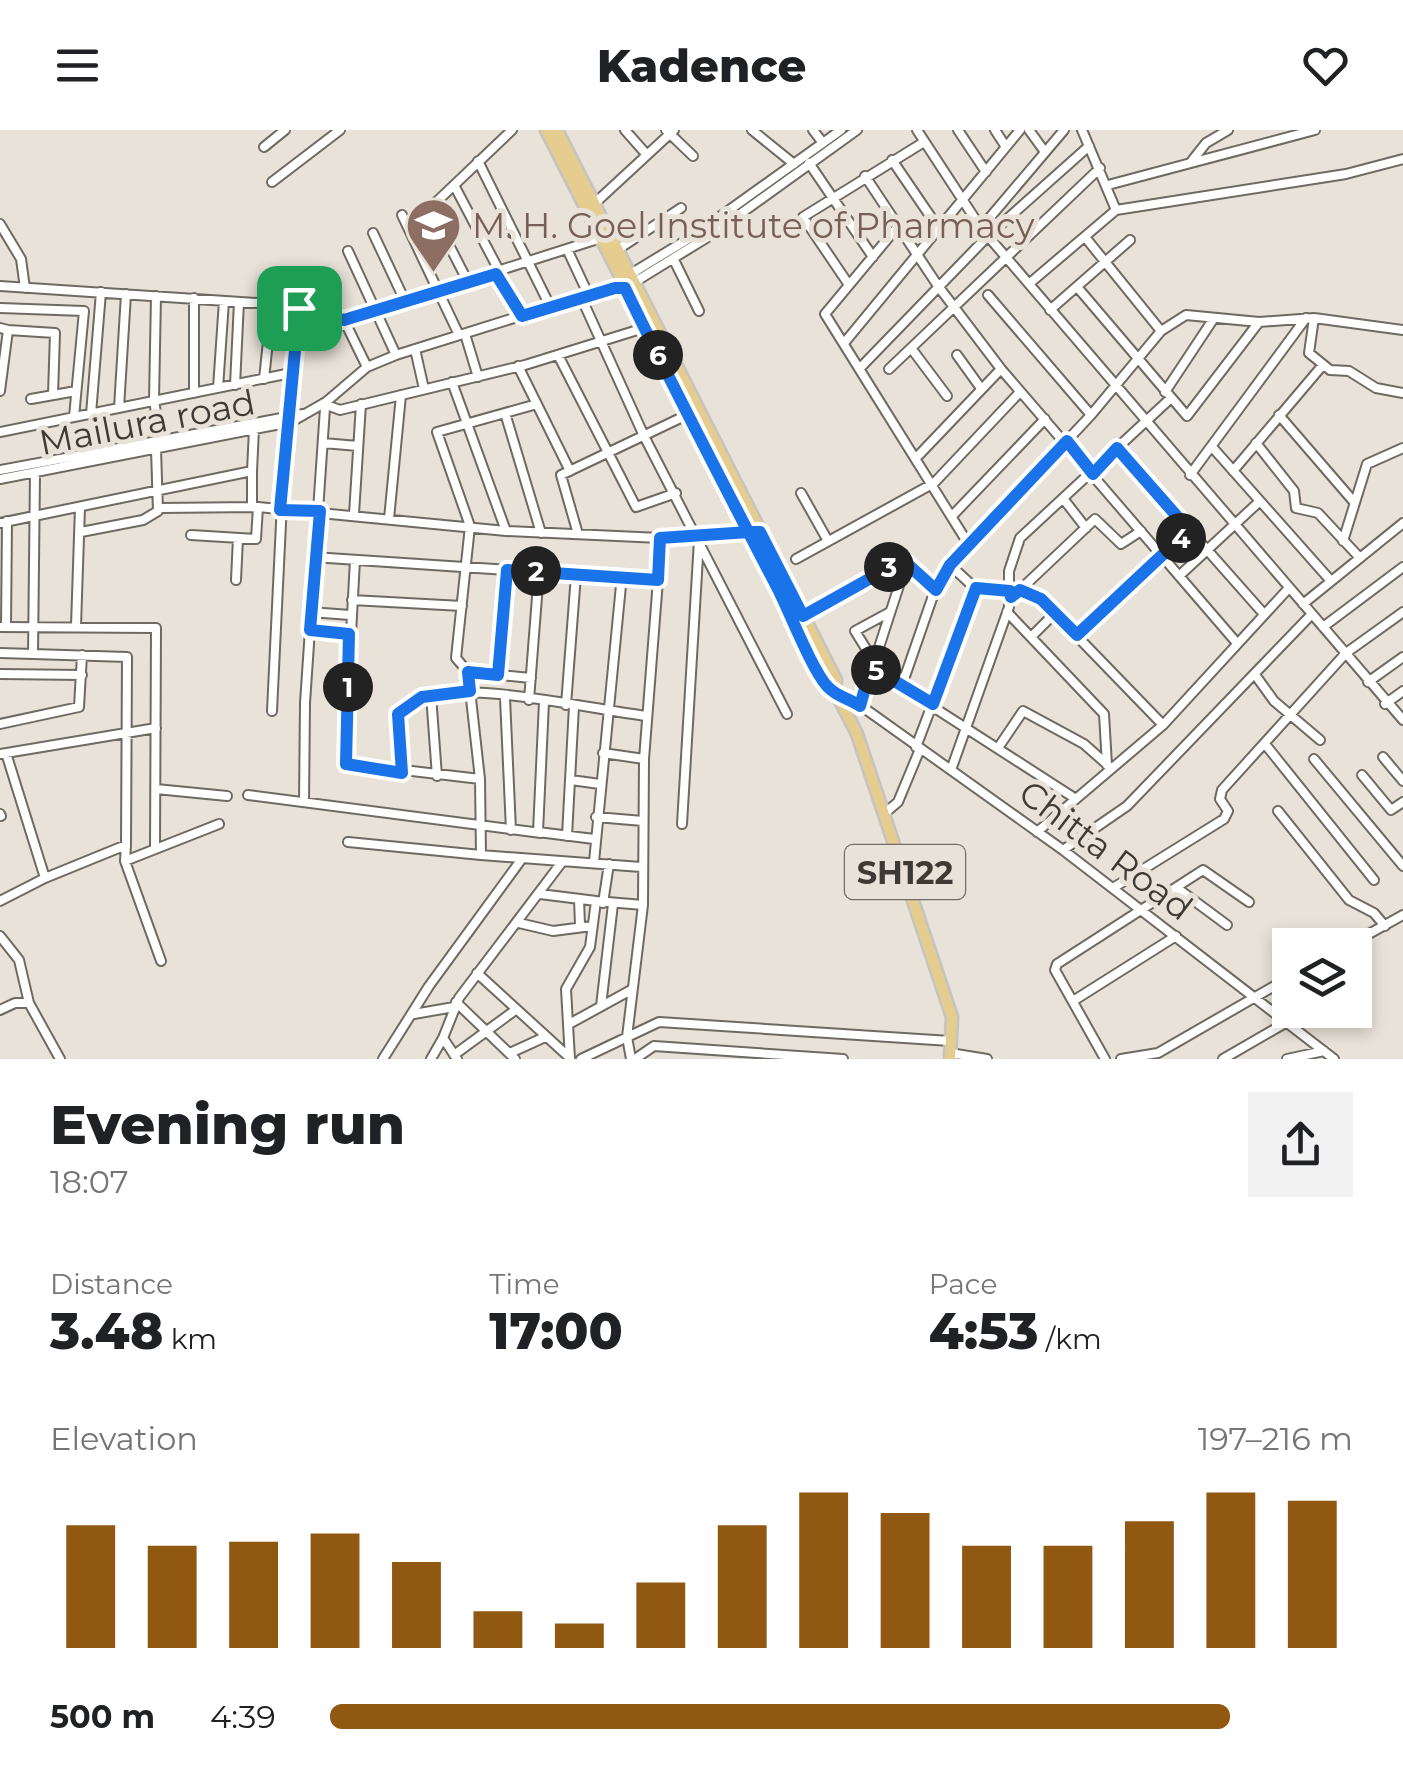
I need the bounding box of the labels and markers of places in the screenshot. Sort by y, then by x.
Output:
school or university icon: M. H. Goel Institute of Pharmacy [403,195,463,274]
place label: M. H. Goel Institute of Pharmacy [472,204,1035,247]
pin [257,266,342,351]
pin: 6 [633,330,683,380]
pin: 4 [1156,513,1206,563]
pin: 3 [864,542,914,592]
pin: 2 [511,546,561,596]
pin: 5 [851,645,901,695]
pin: 1 [323,662,373,712]

